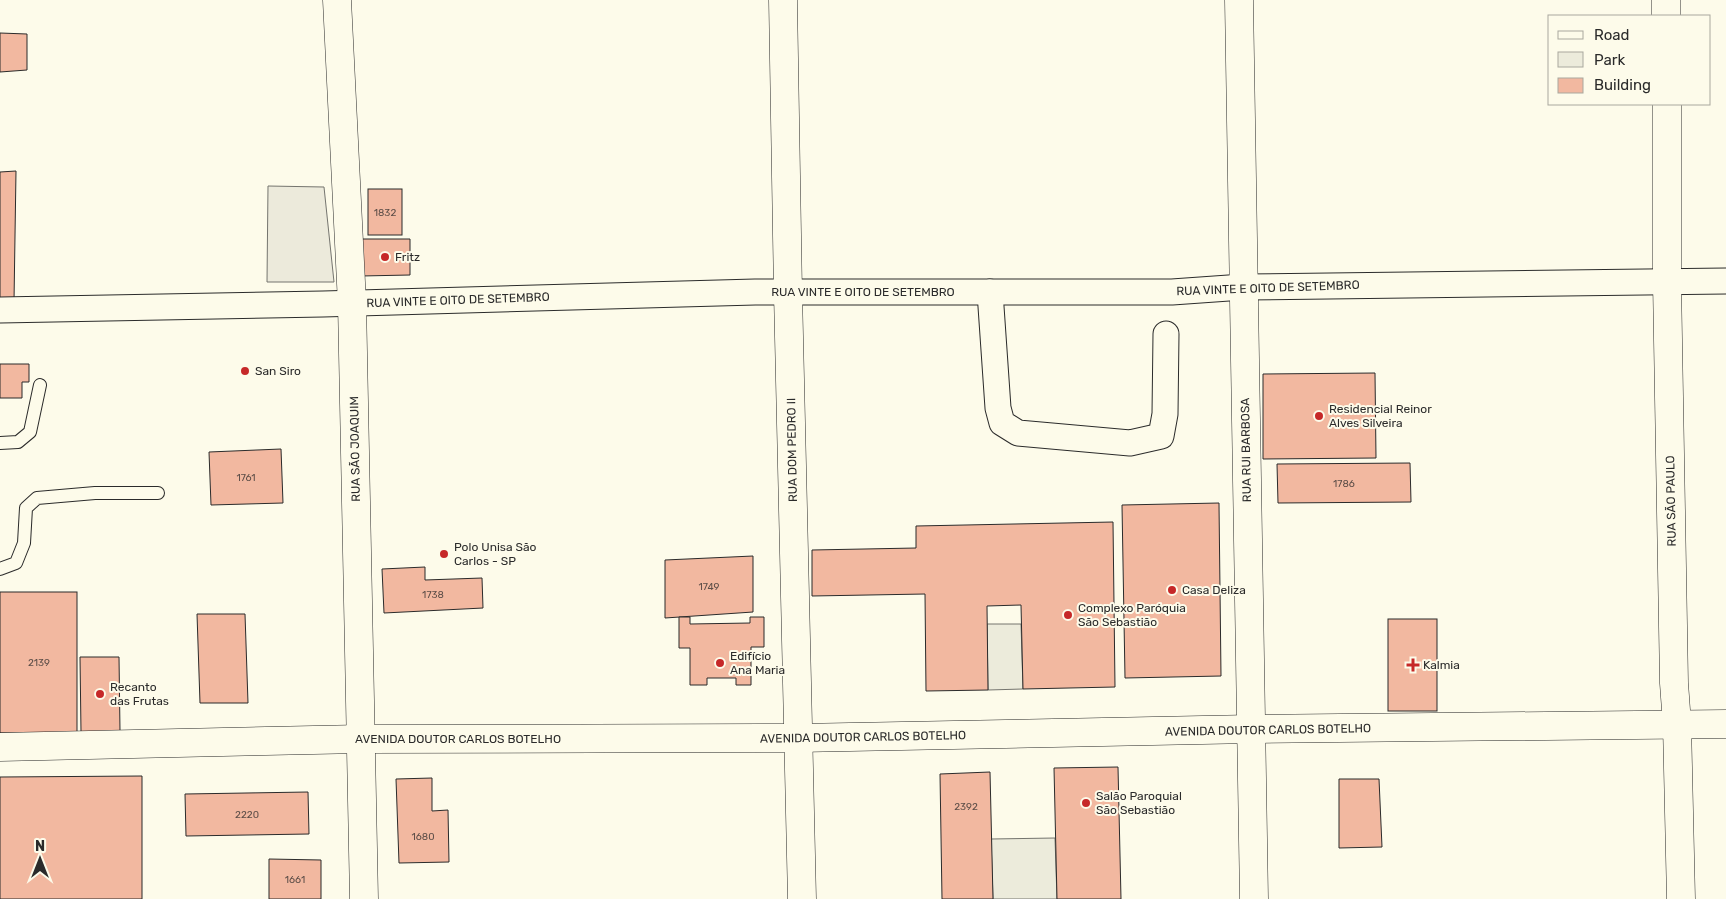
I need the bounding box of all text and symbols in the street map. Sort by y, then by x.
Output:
legend [1548,15,1711,105]
text: Road [1594,26,1630,44]
text: Park [1594,51,1625,69]
text: Building [1594,76,1651,94]
house number: 1832 [374,207,396,219]
place label: Fritz [395,250,420,264]
marker: Fritz [379,251,391,263]
street label: RUA VINTE E OITO DE SETEMBRO [1176,278,1360,298]
street label: RUA VINTE E OITO DE SETEMBRO [771,285,955,299]
street label: RUA VINTE E OITO DE SETEMBRO [366,290,550,310]
place label: San Siro [255,364,301,378]
marker: San Siro [239,365,251,377]
street label: RUA SÃO JOAQUIM [347,396,363,502]
street label: RUA DOM PEDRO II [784,398,800,502]
street label: RUA RUI BARBOSA [1238,398,1254,502]
place label: Residencial Reinor Alves Silveira [1329,402,1432,430]
marker: Residencial Reinor Alves Silveira [1313,410,1325,422]
street label: RUA SÃO PAULO [1663,455,1679,547]
house number: 1761 [236,472,256,484]
house number: 1786 [1333,478,1355,490]
place label: Polo Unisa São Carlos - SP [454,540,537,568]
marker: Polo Unisa São Carlos - SP [438,548,450,560]
house number: 1749 [698,581,720,593]
place label: Casa Deliza [1182,583,1246,597]
marker: Casa Deliza [1166,584,1178,596]
house number: 1738 [422,589,444,601]
place label: Complexo Paróquia São Sebastião [1078,601,1186,629]
marker: Complexo Paróquia São Sebastião [1062,609,1074,621]
place label: Edifício Ana Maria [730,649,785,677]
house number: 2139 [28,657,50,669]
marker: Edifício Ana Maria [714,657,726,669]
place label: Kalmia [1423,658,1460,672]
marker: Kalmia [1407,659,1419,671]
place label: Recanto das Frutas [110,680,169,708]
marker: Recanto das Frutas [94,688,106,700]
street label: AVENIDA DOUTOR CARLOS BOTELHO [1165,721,1371,739]
street label: AVENIDA DOUTOR CARLOS BOTELHO [760,728,966,746]
street label: AVENIDA DOUTOR CARLOS BOTELHO [355,732,561,746]
place label: Salão Paroquial São Sebastião [1096,789,1182,817]
marker: Salão Paroquial São Sebastião [1080,797,1092,809]
house number: 2392 [954,801,978,813]
house number: 2220 [235,809,259,821]
house number: 1680 [411,831,435,843]
north arrow [15,834,65,884]
text: N [35,838,45,855]
house number: 1661 [285,874,305,886]

